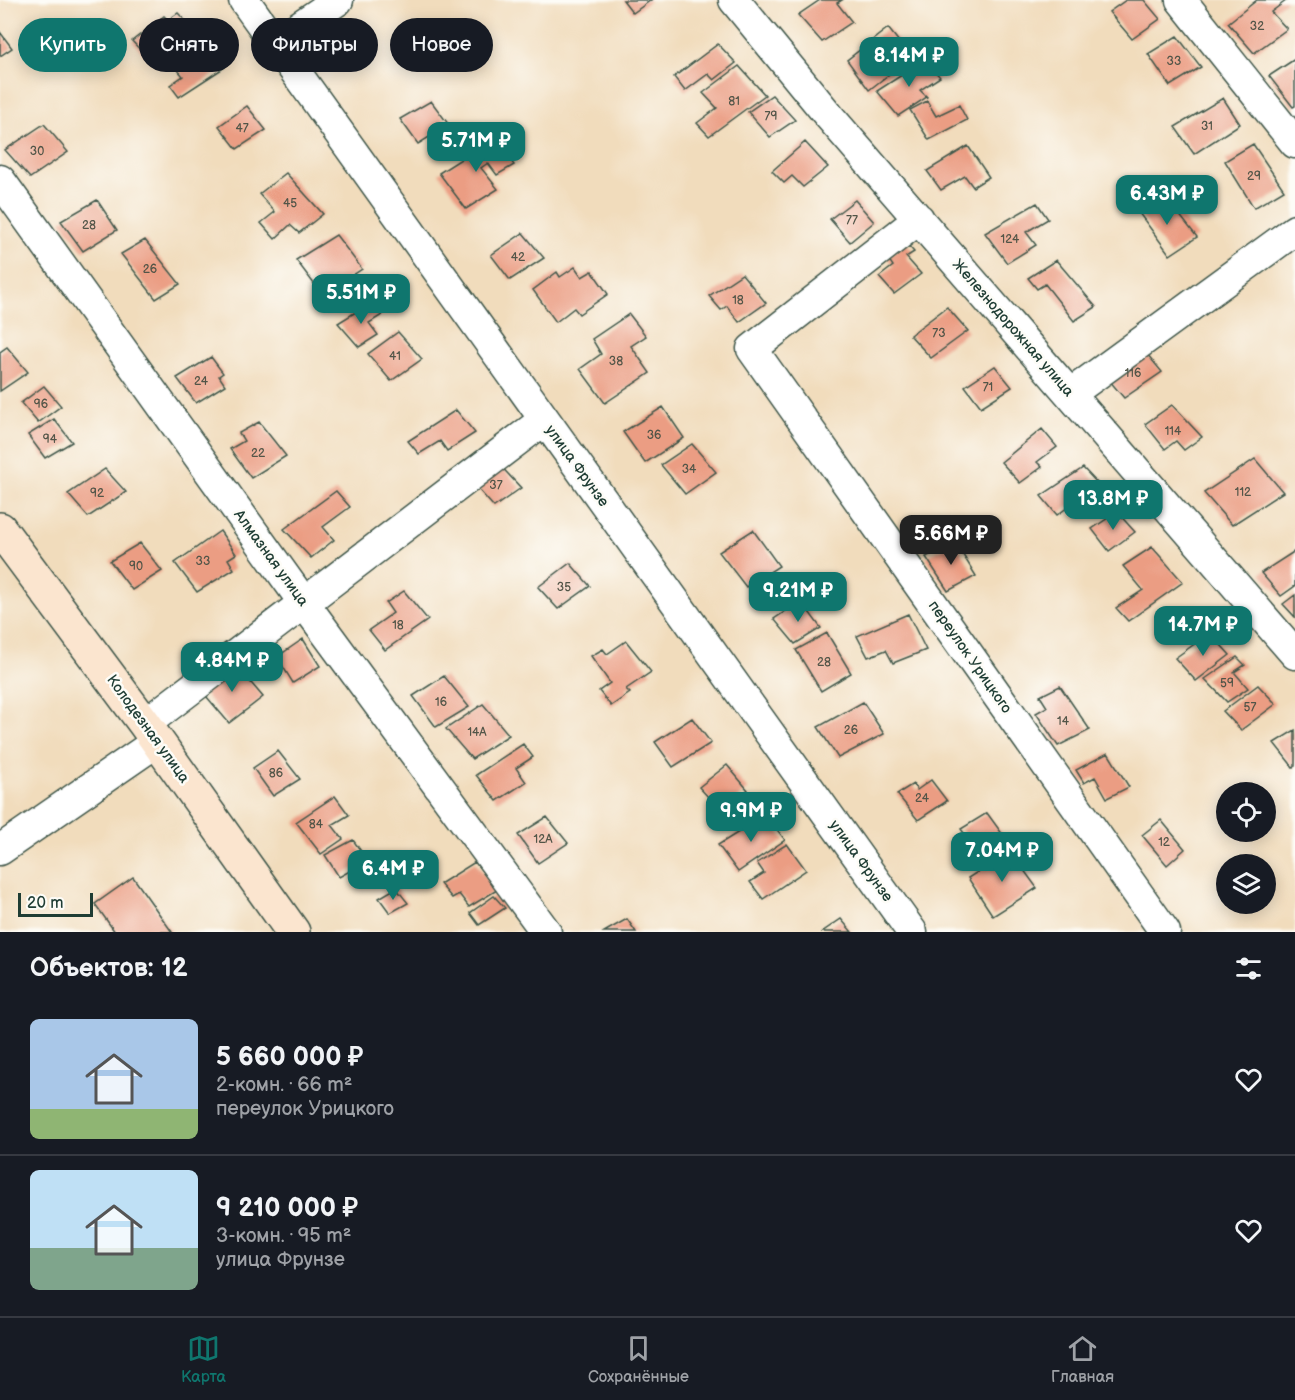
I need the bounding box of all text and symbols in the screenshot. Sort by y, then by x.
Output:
chip: Купить [18,18,127,72]
chip: Снять [139,18,239,72]
chip: Фильтры [251,18,378,72]
chip: Новое [390,18,493,72]
house number: 32 [1250,19,1264,34]
pin: 8.14M ₽ [854,37,964,88]
text: 8.14M ₽ [874,44,944,68]
house number: 33 [1167,54,1181,69]
house number: 81 [728,94,740,109]
house number: 79 [765,109,777,124]
house number: 31 [1201,119,1213,134]
house number: 47 [235,121,249,136]
pin: 5.71M ₽ [421,122,531,173]
text: 5.71M ₽ [441,129,511,153]
house number: 30 [30,144,44,159]
house number: 29 [1247,169,1261,184]
pin: 6.43M ₽ [1112,175,1222,226]
text: 6.43M ₽ [1130,182,1204,206]
house number: 45 [283,196,297,211]
house number: 77 [846,213,858,228]
house number: 28 [82,218,96,233]
house number: 124 [1001,232,1020,247]
house number: 42 [511,250,525,265]
street label: Железнодорожная улица [948,255,1078,401]
house number: 26 [143,262,157,277]
pin: 5.51M ₽ [306,274,416,325]
text: 5.51M ₽ [326,281,396,305]
house number: 18 [732,293,744,308]
house number: 73 [932,326,946,341]
house number: 41 [389,349,401,364]
house number: 38 [609,354,623,369]
house number: 116 [1125,366,1141,381]
house number: 24 [194,374,209,389]
house number: 71 [983,380,993,395]
house number: 96 [34,397,48,412]
street label: улица Фрунзе [541,421,613,511]
house number: 114 [1165,424,1182,439]
house number: 36 [647,428,661,443]
house number: 94 [43,432,58,447]
house number: 22 [251,446,265,461]
house number: 34 [682,462,697,477]
house number: 37 [489,478,503,493]
pin: 13.8M ₽ [1058,480,1168,531]
house number: 112 [1235,485,1251,500]
house number: 92 [90,486,104,501]
text: 13.8M ₽ [1078,487,1148,511]
street label: Алмазная улица [229,505,313,610]
pin: 5.66M ₽ [896,515,1006,566]
text: 5.66M ₽ [914,522,988,546]
house number: 33 [196,554,210,569]
house number: 90 [129,559,143,574]
pin: 9.21M ₽ [743,572,853,623]
text: 9.21M ₽ [763,579,833,603]
house number: 35 [557,580,571,595]
street label: переулок Урицкого [924,597,1016,717]
pin: 14.7M ₽ [1148,606,1258,657]
text: 14.7M ₽ [1168,613,1238,637]
house number: 18 [392,618,404,633]
pin: 4.84M ₽ [177,642,287,693]
text: 4.84M ₽ [195,649,269,673]
house number: 28 [817,655,831,670]
street label: Колодезная улица [102,671,194,787]
house number: 59 [1220,676,1234,691]
house number: 16 [435,695,447,710]
house number: 57 [1244,700,1256,715]
house number: 14 [1057,714,1070,729]
house number: 26 [844,723,858,738]
house number: 14А [467,725,487,740]
house number: 86 [269,766,283,781]
map controls [1216,782,1276,914]
button: locate [1216,782,1276,842]
house number: 24 [915,791,930,806]
pin: 9.9M ₽ [702,792,800,843]
text: 9.9M ₽ [720,799,782,823]
street label: улица Фрунзе [825,816,897,906]
house number: 84 [309,817,324,832]
house number: 12А [534,832,553,847]
pin: 7.04M ₽ [947,832,1057,883]
house number: 12 [1158,835,1170,850]
text: 7.04M ₽ [965,839,1039,863]
pin: 6.4M ₽ [344,850,442,901]
button: layers [1216,854,1276,914]
text: 6.4M ₽ [362,857,424,881]
scale bar [18,890,93,918]
text: 20 m [27,894,63,913]
icon: filters [1232,952,1265,985]
text: Объектов: 12 [30,953,188,984]
text: 5 660 000 ₽ [216,1042,364,1073]
icon: home [78,1043,150,1115]
icon: heart [1232,1063,1265,1096]
text: 2-комн. · 66 m² [216,1073,352,1097]
text: переулок Урицкого [216,1097,394,1121]
text: 9 210 000 ₽ [216,1193,358,1224]
icon: home [78,1194,150,1266]
icon: heart [1232,1214,1265,1247]
text: 3-комн. · 95 m² [216,1224,351,1248]
text: улица Фрунзе [216,1248,345,1272]
tab: Карта [181,1332,226,1387]
tab: Сохранённые [588,1332,689,1387]
tab: Главная [1051,1332,1114,1387]

